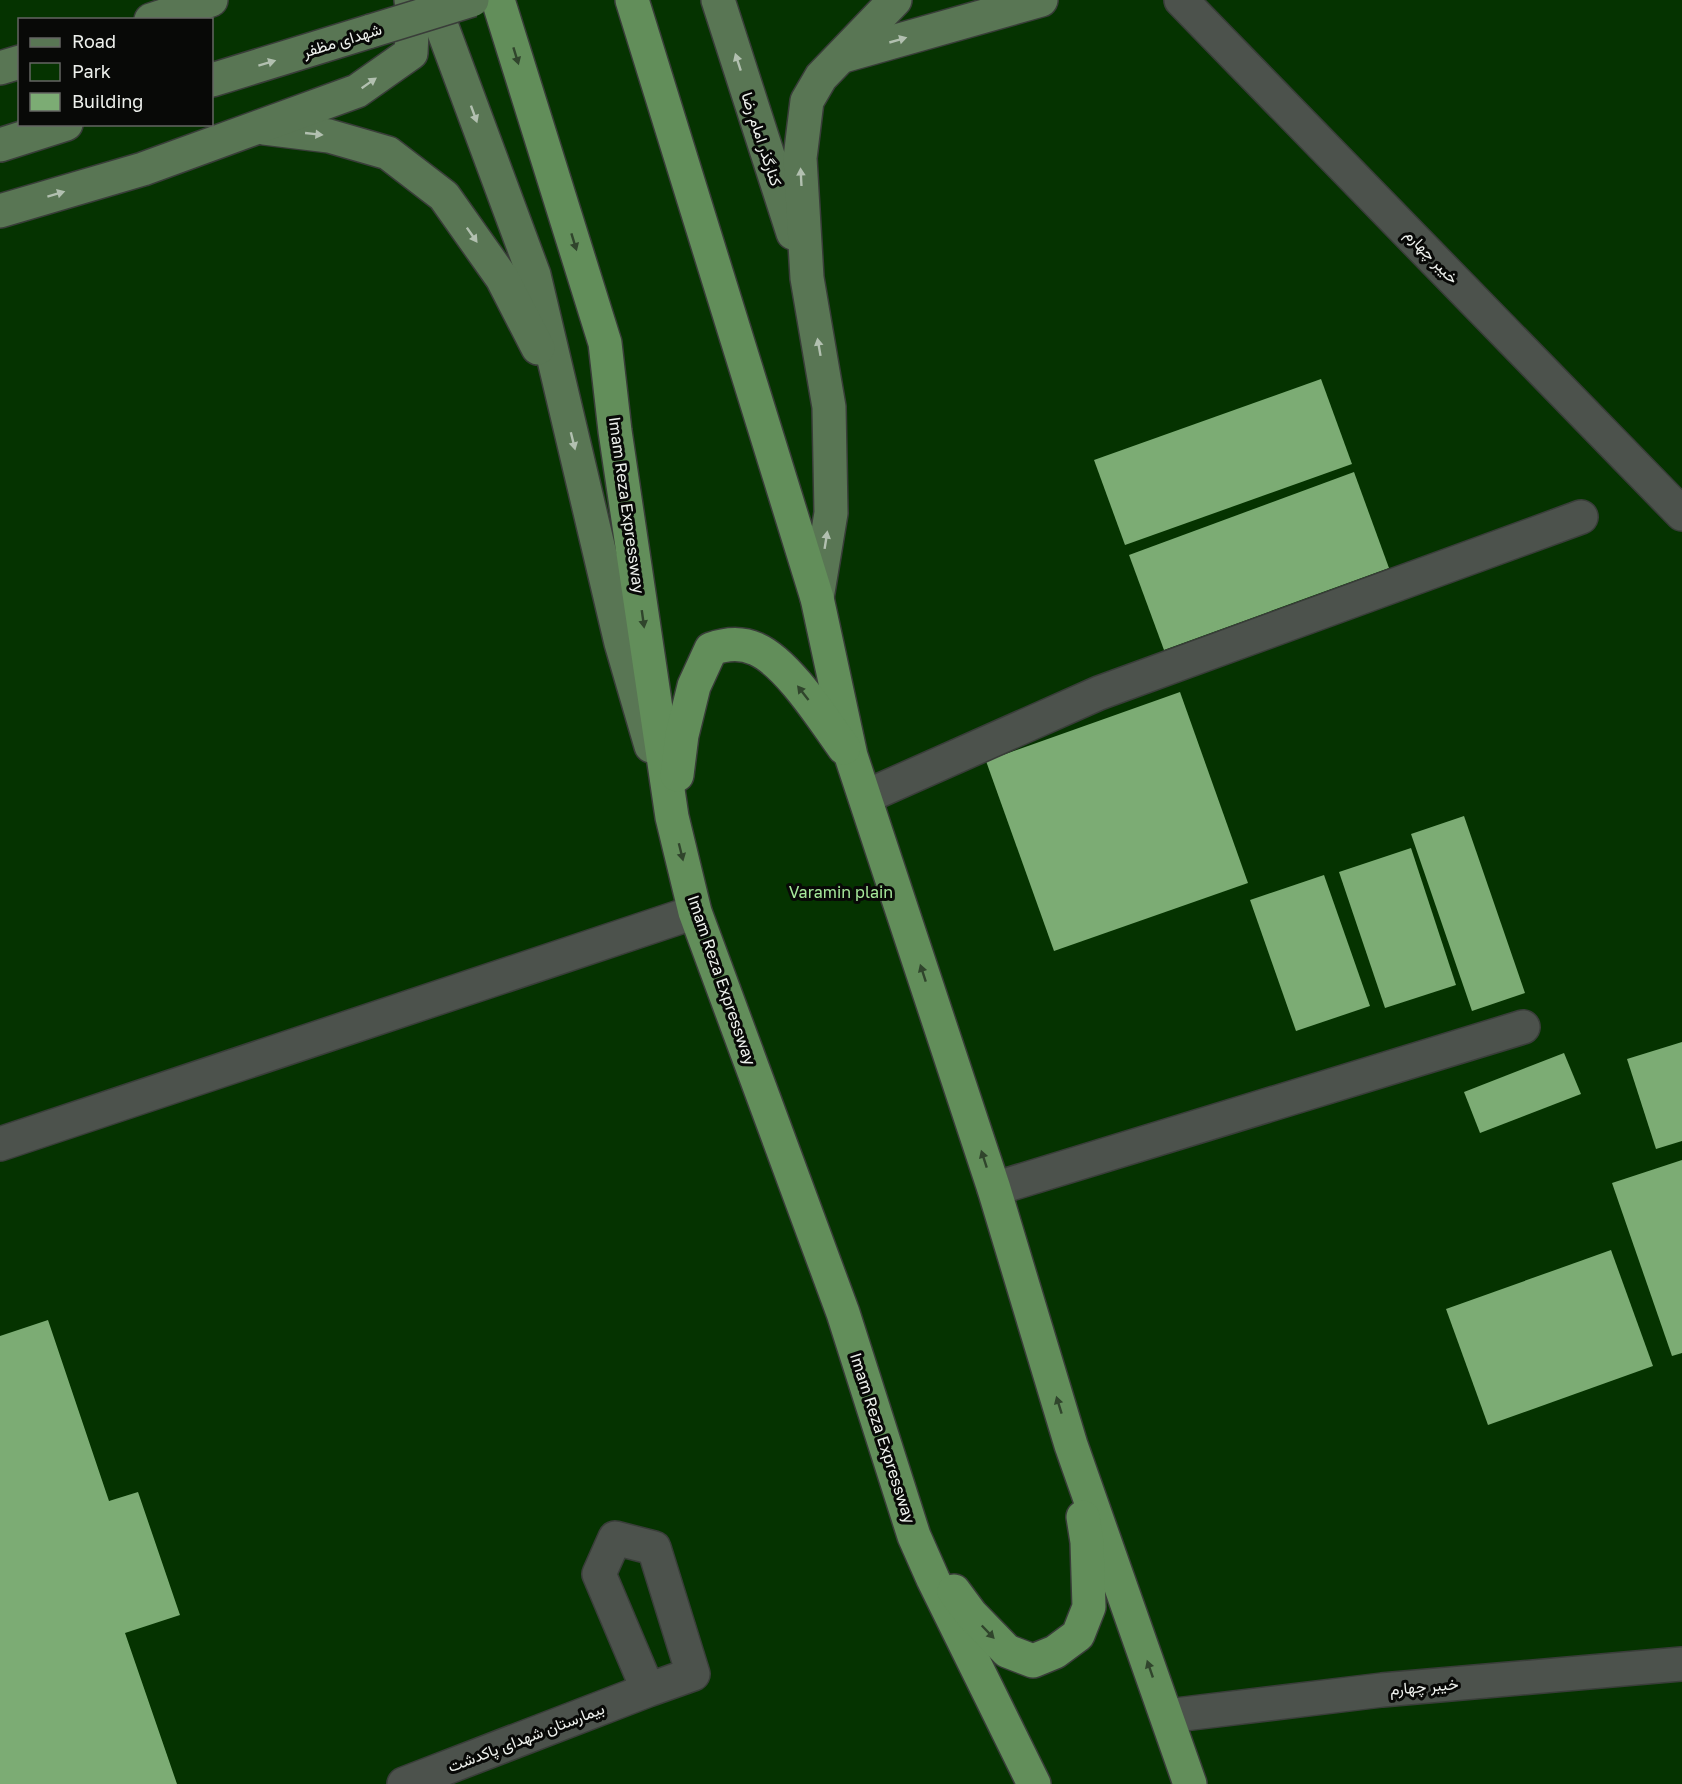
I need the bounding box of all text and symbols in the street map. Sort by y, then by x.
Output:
legend [18,18,213,126]
street label: شهدای مظفر [299,19,384,63]
text: Road [72,30,116,52]
one-way arrow [889,35,907,44]
one-way arrow [511,47,521,65]
one-way arrow [733,53,742,71]
one-way arrow [259,58,277,67]
text: Park [72,60,111,82]
one-way arrow [360,77,376,89]
text: Building [72,90,143,112]
street label: کنارگذر امام رضا [736,90,787,189]
one-way arrow [470,105,480,123]
one-way arrow [305,129,324,139]
one-way arrow [797,168,806,187]
one-way arrow [47,189,65,198]
street label: خیبر چهارم [1399,224,1463,289]
one-way arrow [466,226,478,242]
one-way arrow [569,233,579,251]
one-way arrow [814,337,823,356]
street label: Imam Reza Expressway [605,415,649,595]
one-way arrow [568,432,578,450]
one-way arrow [822,531,831,550]
one-way arrow [639,609,648,628]
one-way arrow [798,685,810,700]
one-way arrow [676,843,686,862]
park label: Varamin plain [789,882,893,902]
street label: Imam Reza Expressway [683,892,761,1068]
one-way arrow [918,964,927,982]
one-way arrow [979,1150,988,1168]
street label: Imam Reza Expressway [846,1350,920,1526]
one-way arrow [1054,1396,1063,1414]
one-way arrow [981,1625,995,1639]
one-way arrow [1145,1660,1155,1678]
street label: خیبر چهارم [1389,1673,1460,1701]
street label: بیمارستان شهدای پاکدشت [445,1698,608,1778]

